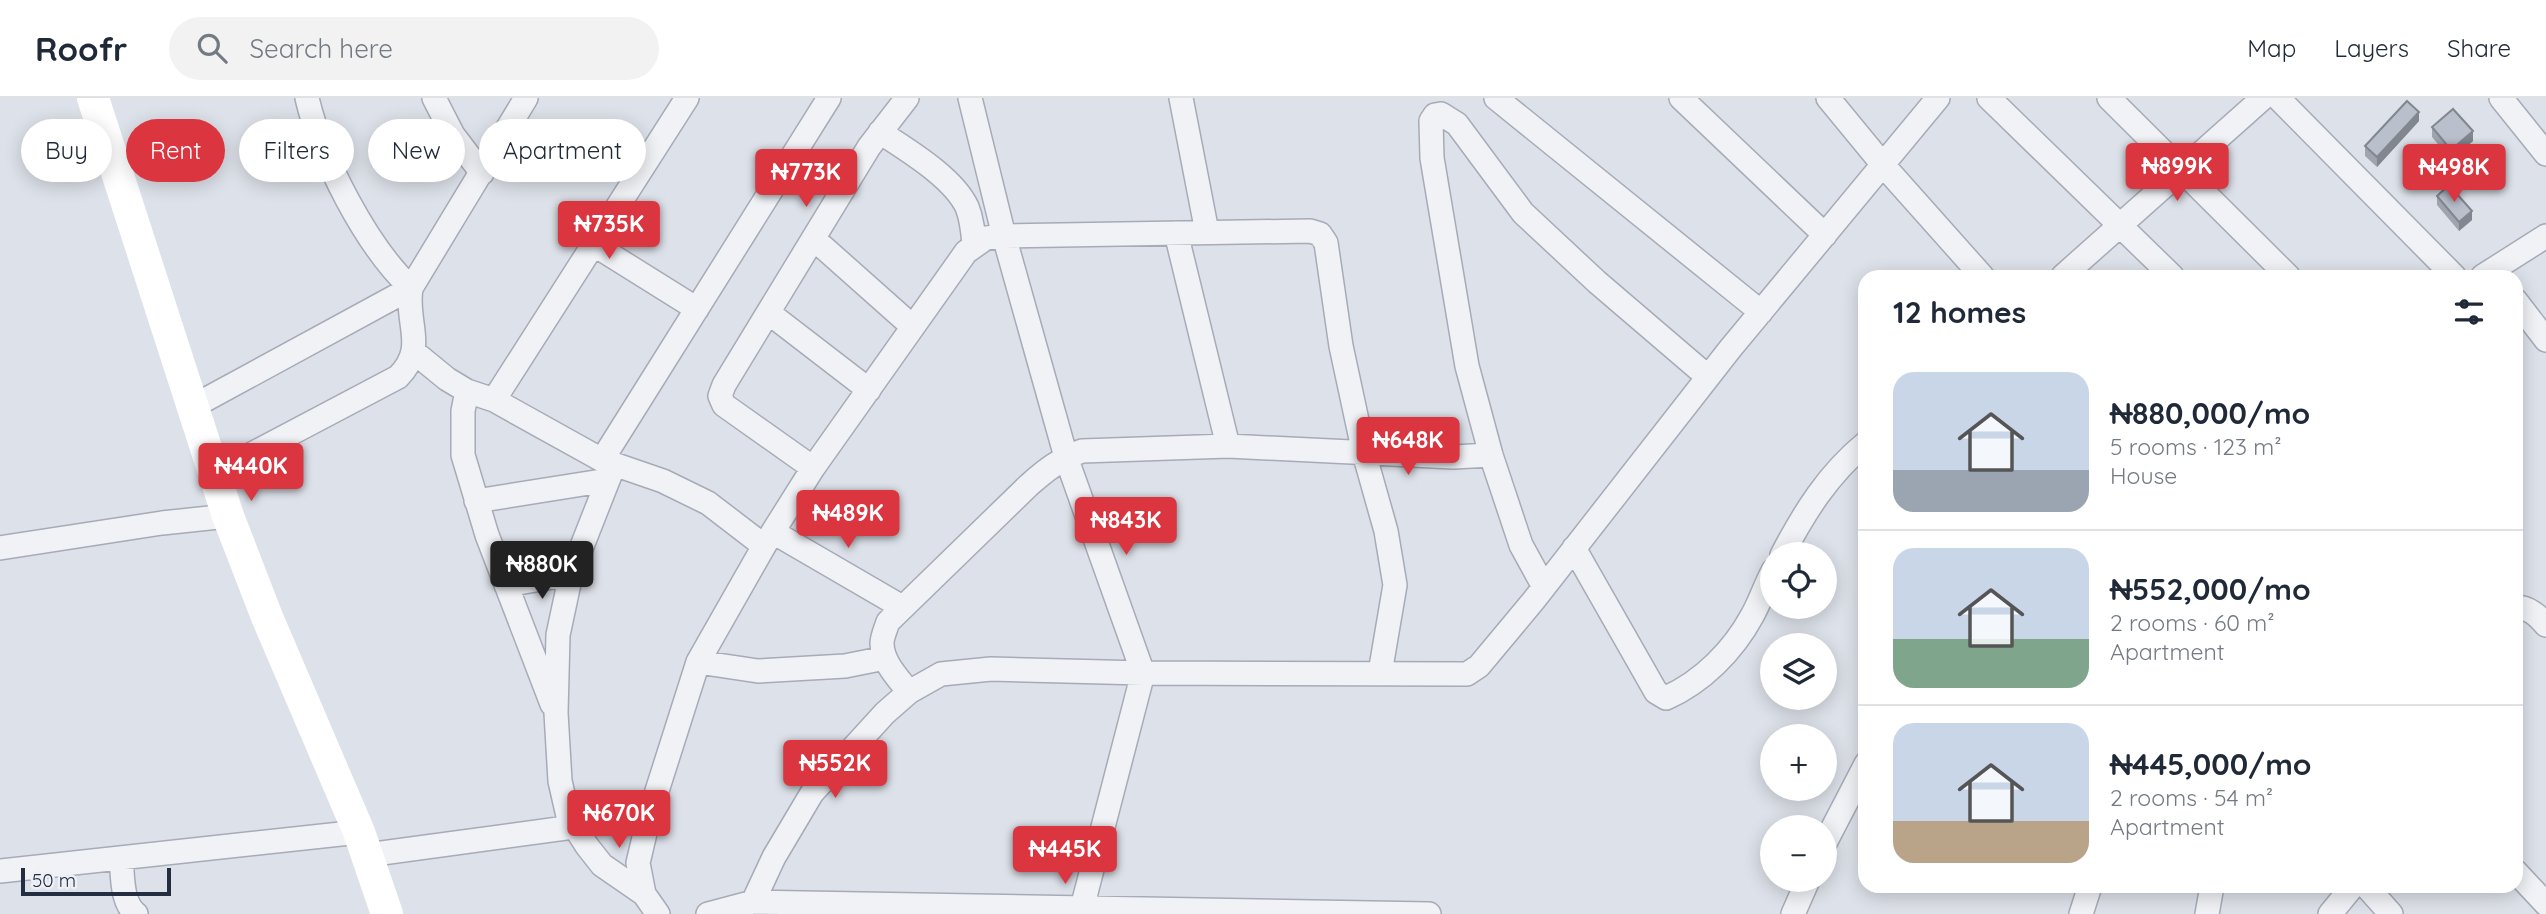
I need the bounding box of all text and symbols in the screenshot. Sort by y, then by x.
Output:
search box [169,17,659,80]
text: Roofr [35,28,127,69]
icon: search [193,29,231,67]
text: Search here [249,32,393,65]
text: Map [2247,33,2296,63]
text: Layers [2334,33,2409,63]
text: Share [2447,33,2511,63]
chip: Buy [21,119,112,182]
chip: Rent [126,119,225,182]
chip: Filters [239,119,354,182]
chip: New [368,119,465,182]
chip: Apartment [479,119,646,182]
pin: ₦899K [2128,144,2226,203]
pin: ₦498K [2405,144,2503,204]
pin: ₦773K [757,150,855,209]
text: ₦899K [2142,151,2212,180]
text: ₦498K [2419,152,2489,181]
text: ₦773K [771,157,841,186]
pin: ₦735K [560,202,658,261]
text: ₦735K [574,209,644,238]
text: 12 homes [1893,293,2026,331]
icon: filters [2450,293,2488,331]
text: ₦880,000/mo [2110,394,2310,432]
icon: home [1949,400,2033,484]
pin: ₦648K [1359,418,1457,477]
text: ₦648K [1373,425,1443,454]
text: 5 rooms · 123 m² [2110,432,2282,461]
pin: ₦440K [202,444,300,503]
text: ₦440K [214,451,288,480]
text: House [2110,461,2177,490]
pin: ₦489K [799,490,897,550]
text: ₦489K [812,498,884,527]
pin: ₦843K [1077,498,1175,557]
text: ₦843K [1091,505,1161,534]
pin: ₦880K [493,542,591,601]
map controls [1760,542,1837,892]
button: locate [1760,542,1837,619]
text: ₦880K [506,549,578,578]
text: ₦552,000/mo [2110,570,2311,608]
icon: home [1949,576,2033,660]
text: 2 rooms · 60 m² [2110,608,2275,637]
button: layers [1760,633,1837,710]
text: Apartment [2110,637,2224,666]
button: + [1760,724,1837,801]
pin: ₦552K [786,740,884,800]
text: ₦445,000/mo [2110,745,2312,783]
text: ₦552K [799,748,871,777]
icon: home [1949,751,2033,835]
text: 2 rooms · 54 m² [2110,783,2273,812]
pin: ₦670K [570,790,668,850]
text: ₦670K [583,798,655,827]
text: Apartment [2110,812,2224,841]
button: − [1760,815,1837,892]
pin: ₦445K [1016,826,1114,886]
text: ₦445K [1029,834,1101,863]
scale bar [21,865,172,897]
text: 50 m [32,868,76,892]

